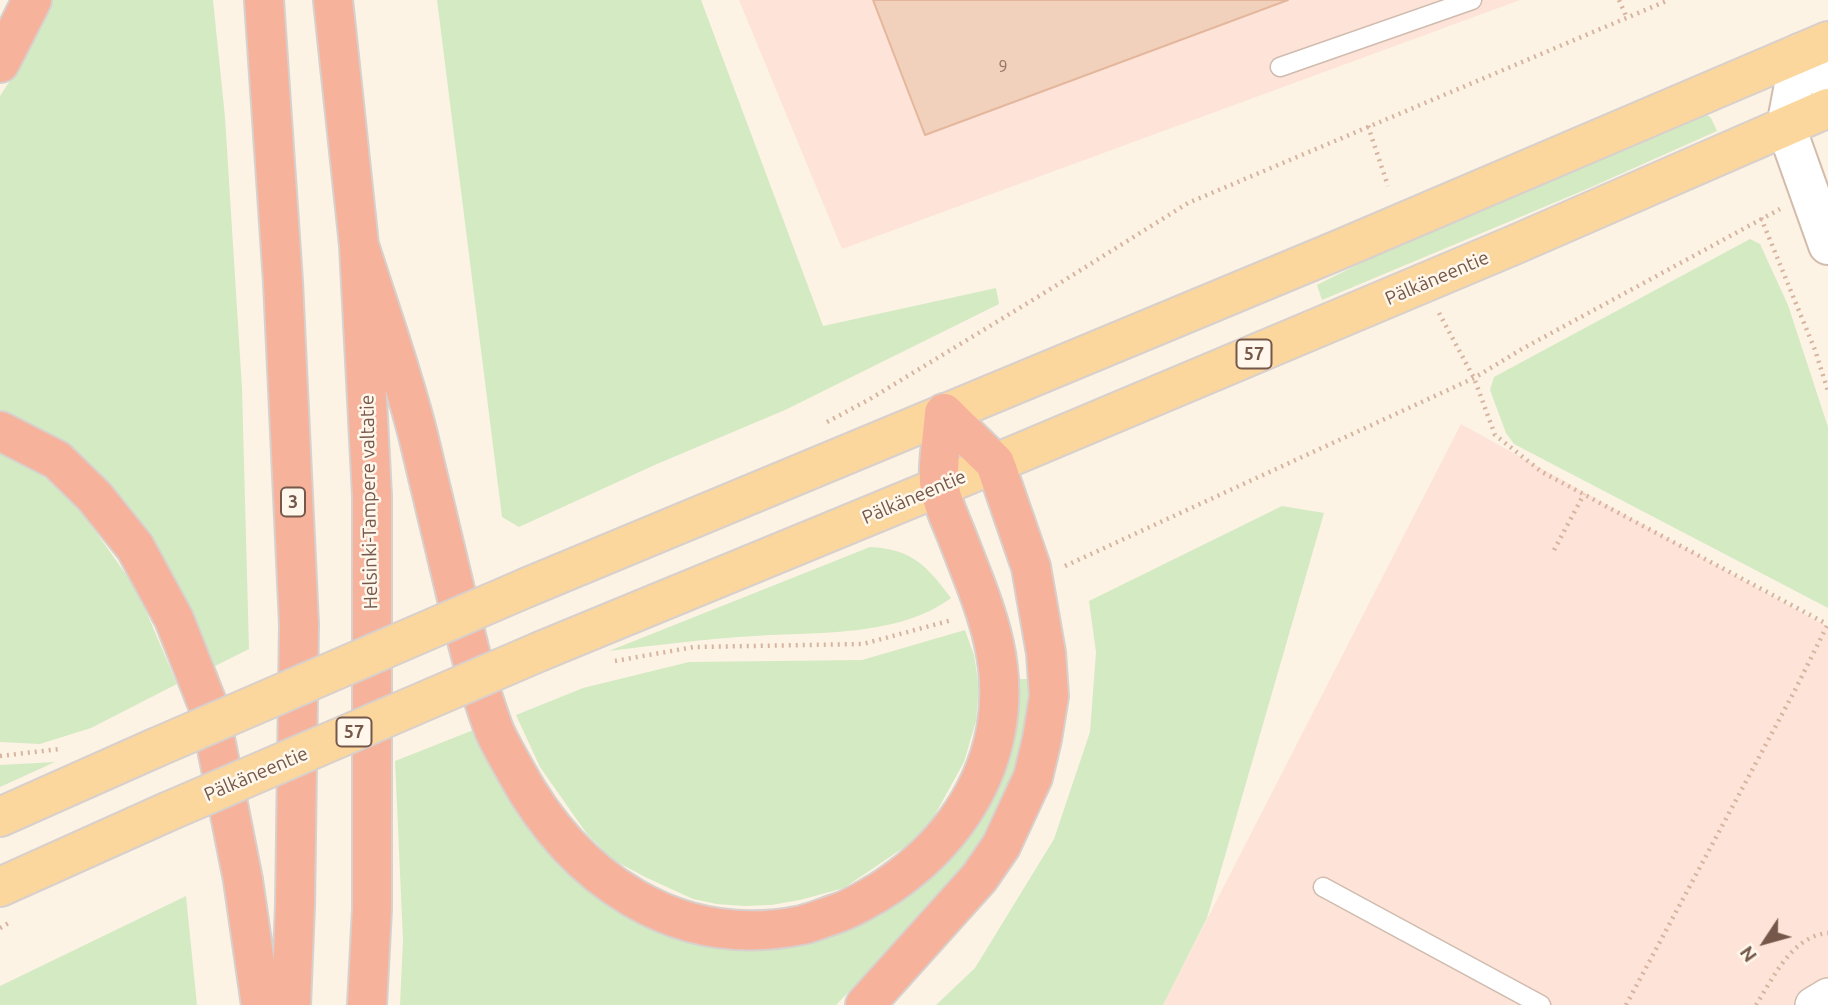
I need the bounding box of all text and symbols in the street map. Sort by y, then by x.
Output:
house number: 9 [998,57,1008,77]
street label: Pälkäneentie [1382,246,1492,310]
road number: 57 [1236,340,1272,368]
street label: Helsinki-Tampere valtatie [356,394,382,610]
street label: Pälkäneentie [859,465,969,529]
road number: 3 [281,488,305,516]
road number: 57 [336,718,372,746]
street label: Pälkäneentie [201,742,311,806]
north arrow [1730,907,1800,977]
text: N [1735,942,1761,967]

